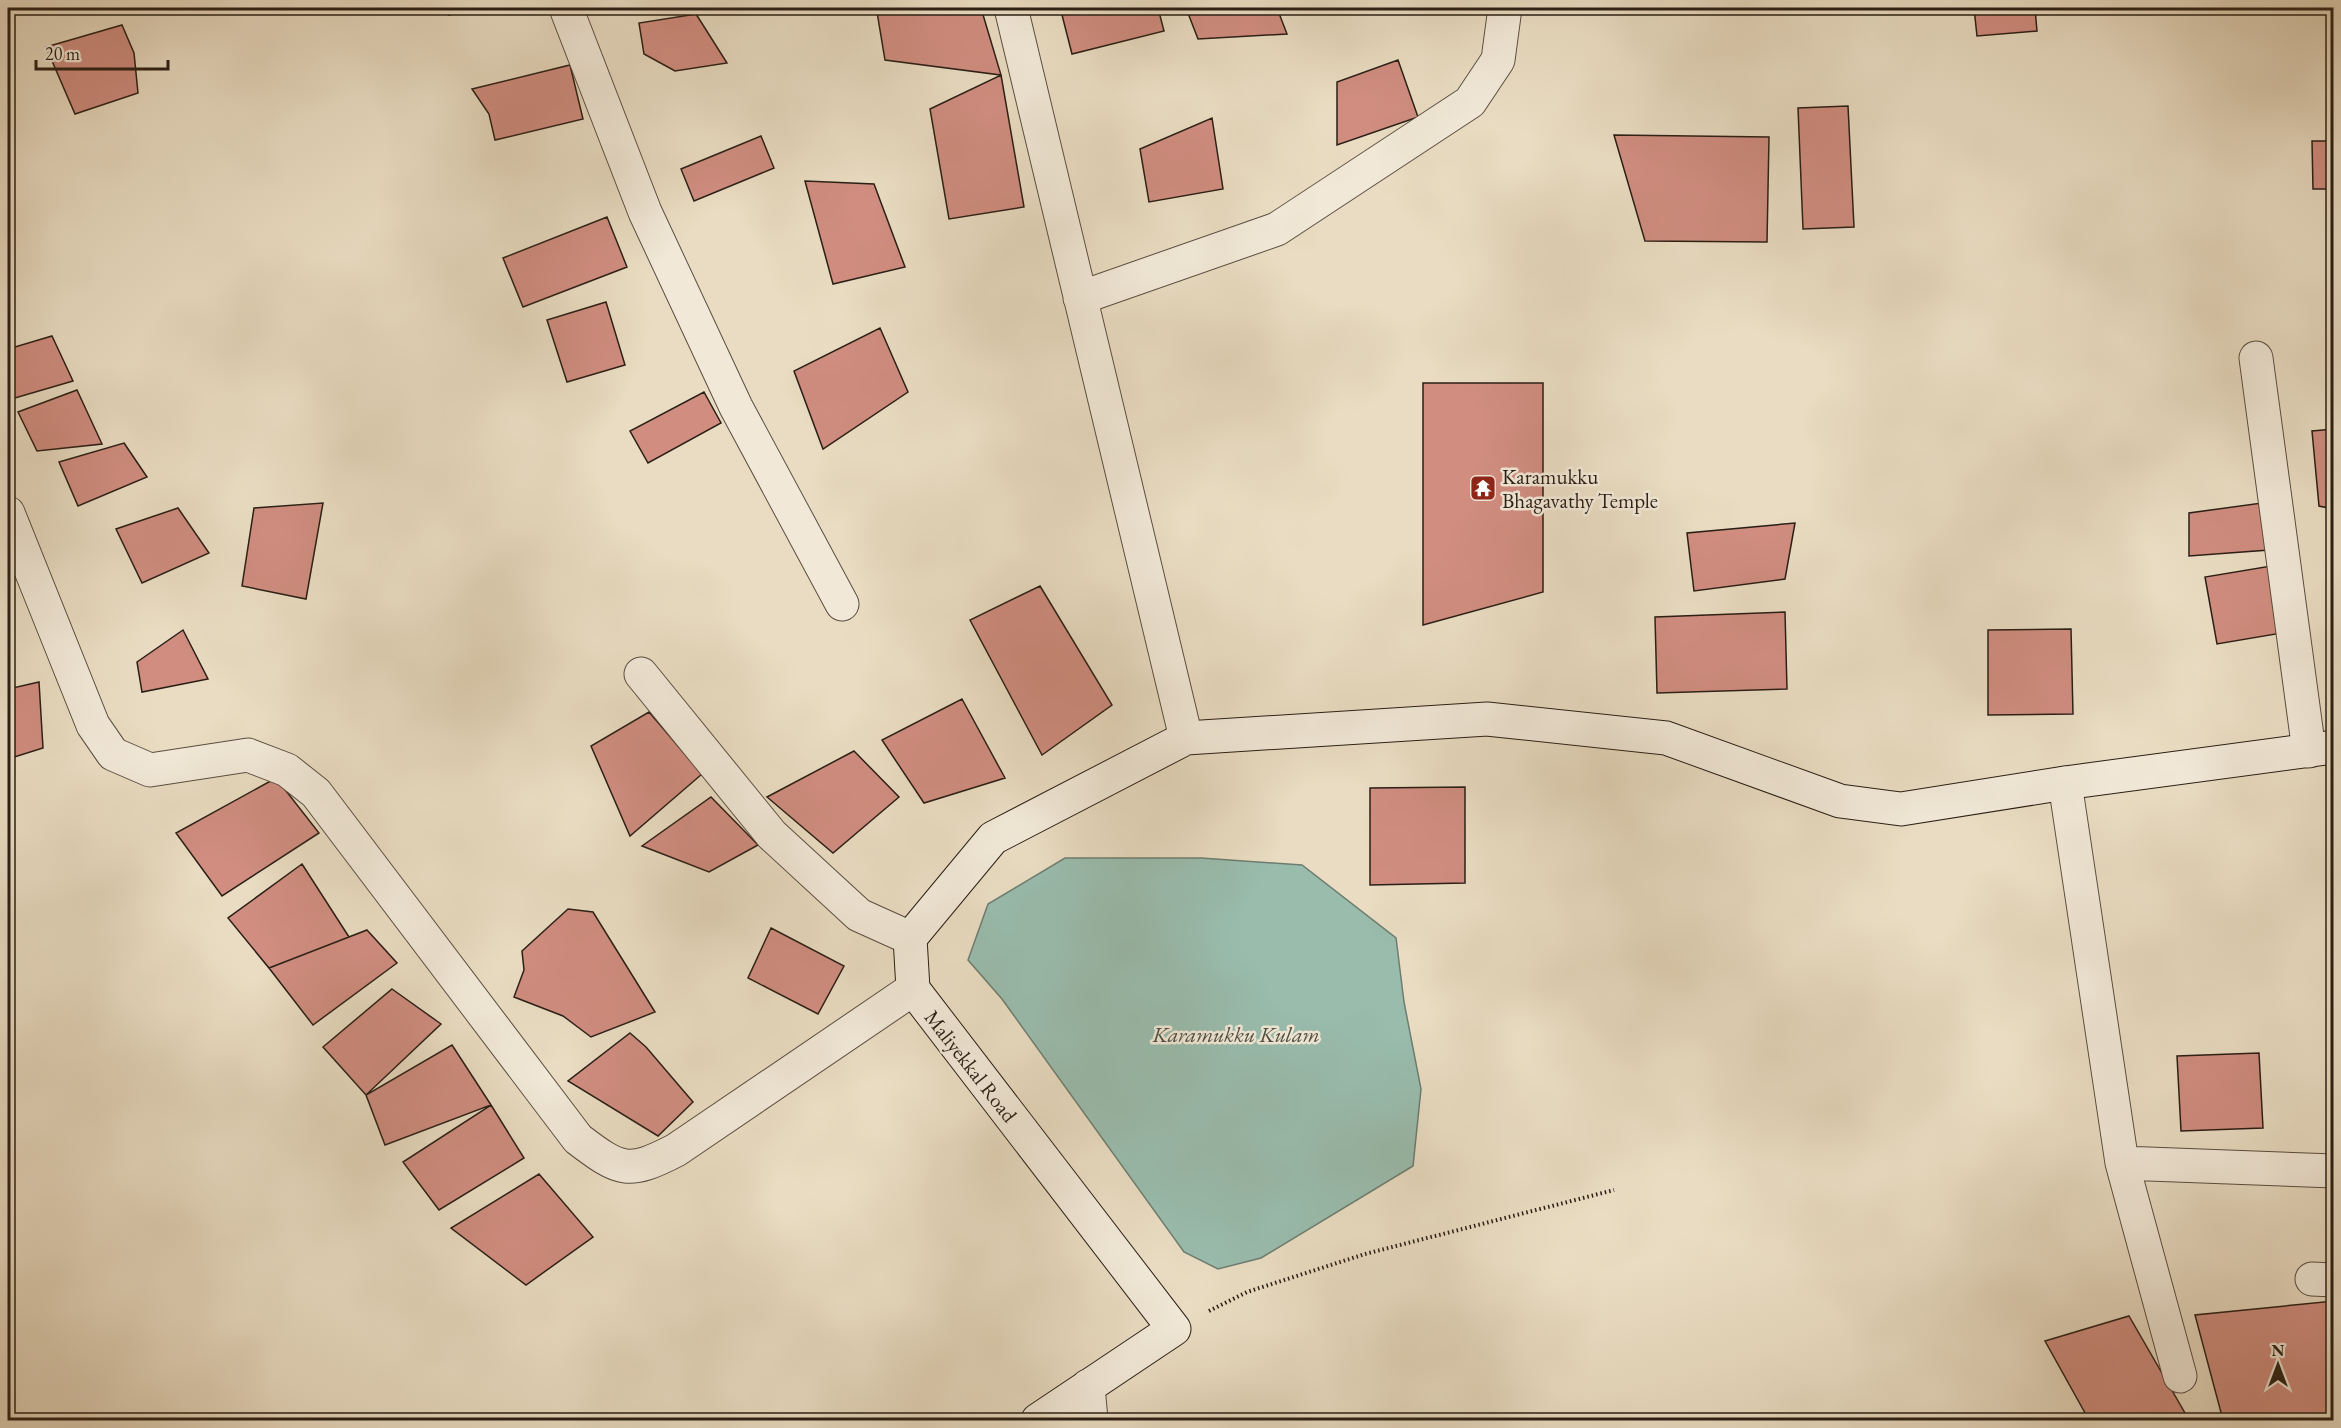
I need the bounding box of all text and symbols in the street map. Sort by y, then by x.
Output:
scale bar [36,33,168,71]
text: 20 m [45,42,80,65]
place label: Karamukku Bhagavathy Temple [1502,463,1658,514]
temple icon: Karamukku Bhagavathy Temple [1468,473,1498,503]
street label: Maliyekkal Road [919,1004,1023,1128]
water label: Karamukku Kulam [1151,1020,1320,1049]
north arrow [2248,1335,2308,1395]
text: N [2272,1340,2285,1361]

